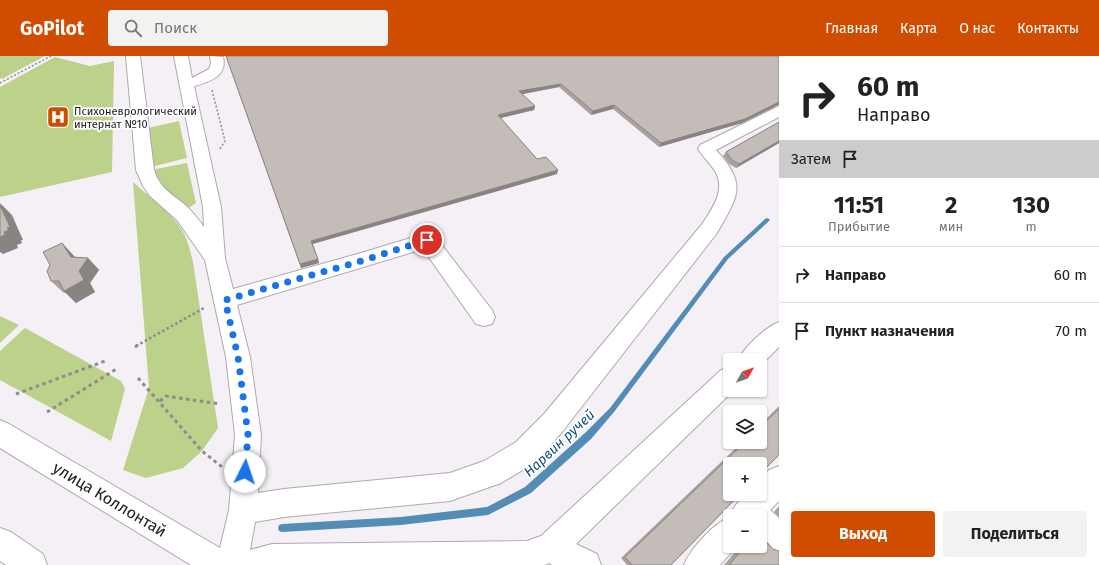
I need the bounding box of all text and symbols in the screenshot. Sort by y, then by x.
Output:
search box [108,10,388,46]
text: GoPilot [20,17,84,40]
icon: search [122,17,144,39]
text: Поиск [154,19,197,37]
text: Главная [825,20,878,37]
text: Карта [900,20,937,37]
text: О нас [959,20,995,37]
text: Контакты [1017,20,1079,37]
text: 60 m [857,70,919,103]
icon: right [791,72,843,124]
hospital icon: Психоневрологический интернат №10 [45,104,71,130]
text: Направо [857,104,931,126]
place label: Психоневрологический интернат №10 [74,105,197,131]
icon: arrive [839,148,861,170]
text: Затем [791,150,831,168]
text: 11:51 [834,191,884,219]
text: 2 [945,191,957,219]
text: 130 [1012,191,1050,219]
text: Прибытие [828,219,890,234]
text: мин [939,219,963,234]
text: m [1026,219,1037,234]
pin [410,223,444,257]
icon: arrive [416,229,438,251]
icon: right [791,264,813,286]
text: Направо [825,266,886,284]
text: 60 m [1054,266,1087,284]
icon: arrive [791,320,813,342]
text: Пункт назначения [825,322,954,340]
text: 70 m [1055,322,1087,340]
north arrow [723,353,767,397]
map controls [723,353,767,553]
button: layers [723,405,767,449]
water label: Нарвин ручей [520,406,598,481]
position arrow [224,451,266,493]
button: + [723,457,767,501]
street label: улица Коллонтай [49,458,170,541]
button: − [723,509,767,553]
button: Выход [791,511,935,557]
button: Поделиться [943,511,1087,557]

